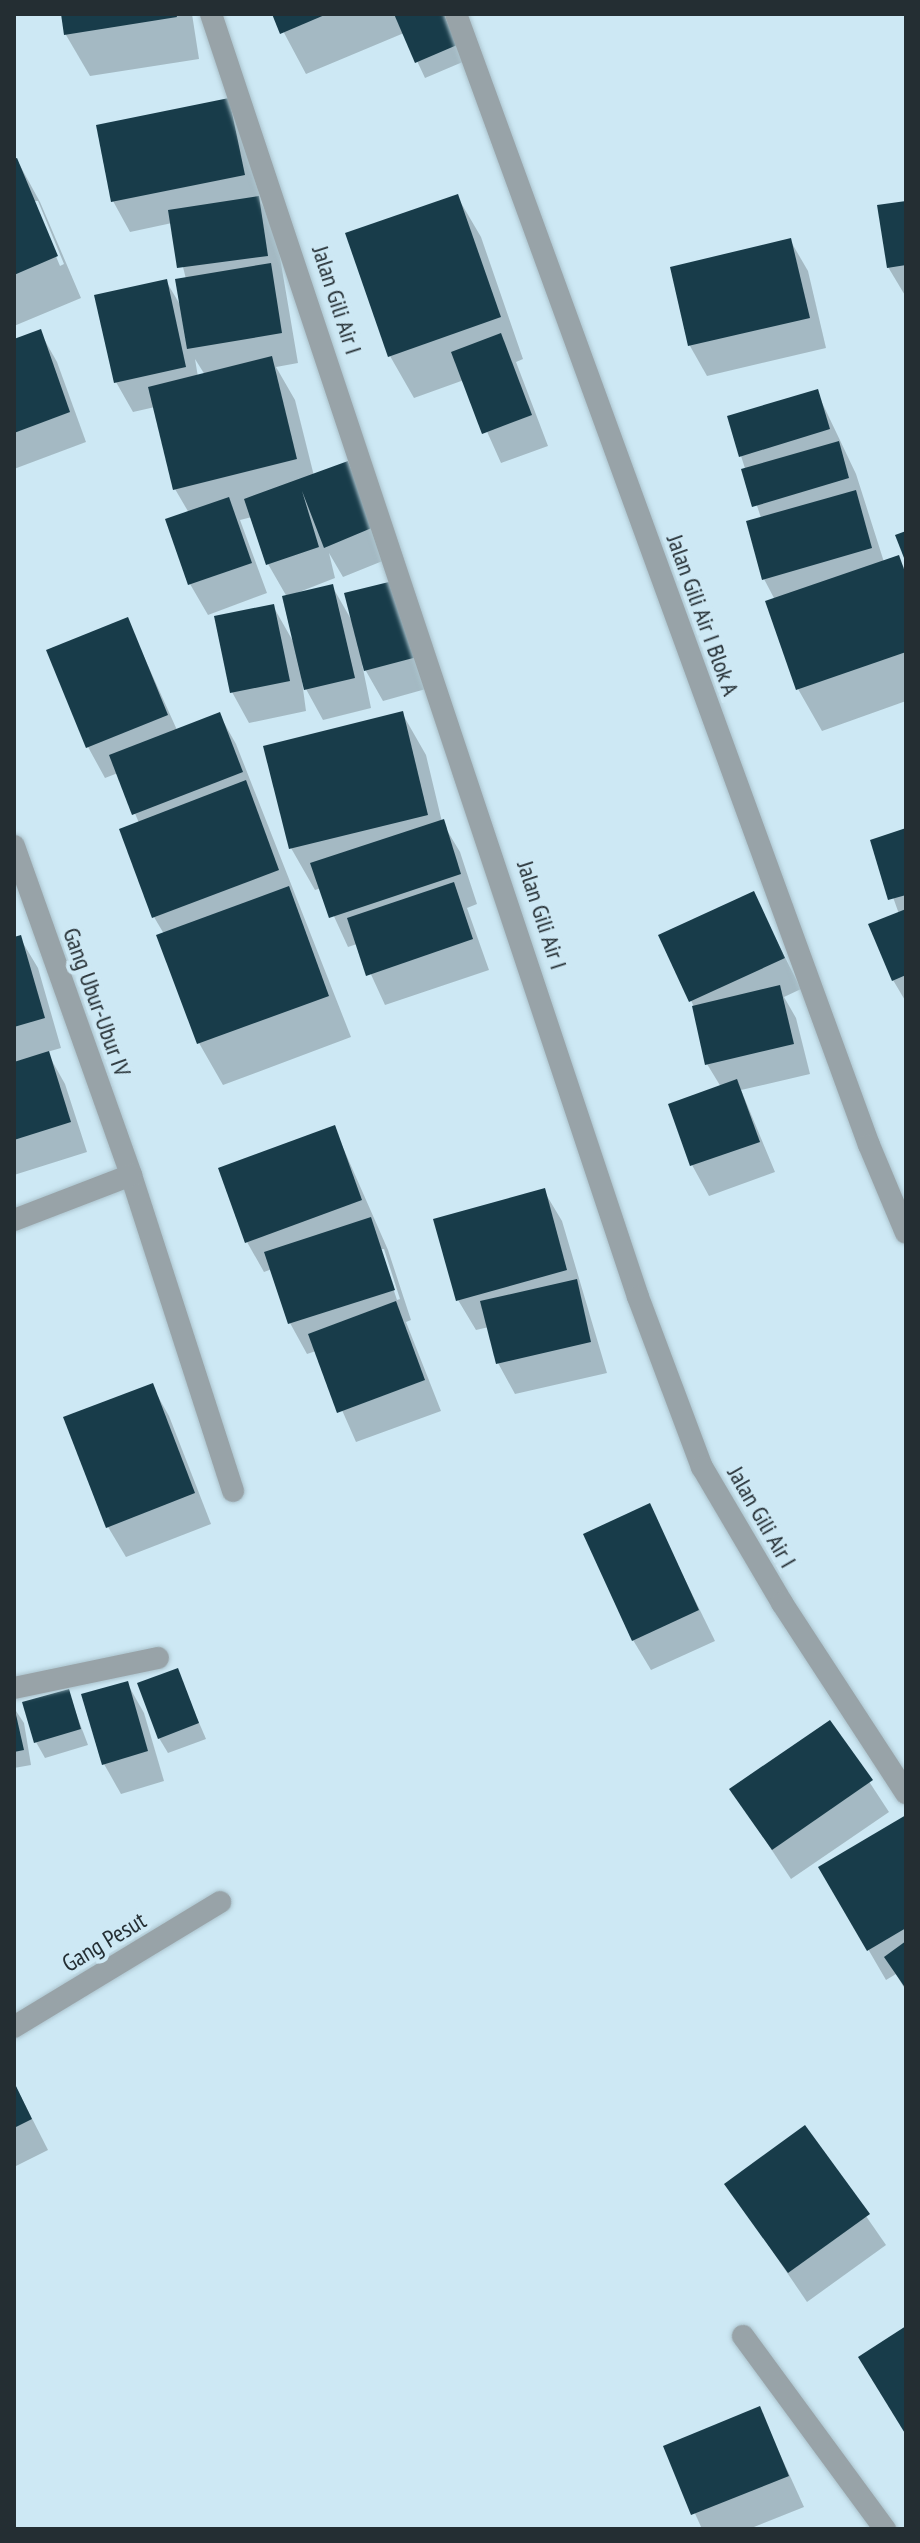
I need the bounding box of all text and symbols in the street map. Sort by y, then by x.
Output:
street label: Jalan Gili Air I [306,242,368,358]
street label: Jalan Gili Air I Blok A [660,530,746,700]
street label: Jalan Gili Air I [511,857,573,973]
street label: Gang Ubur-Ubur IV [57,924,137,1080]
street label: Jalan Gili Air I [721,1461,803,1573]
street label: Gang Pesut [57,1906,151,1978]

